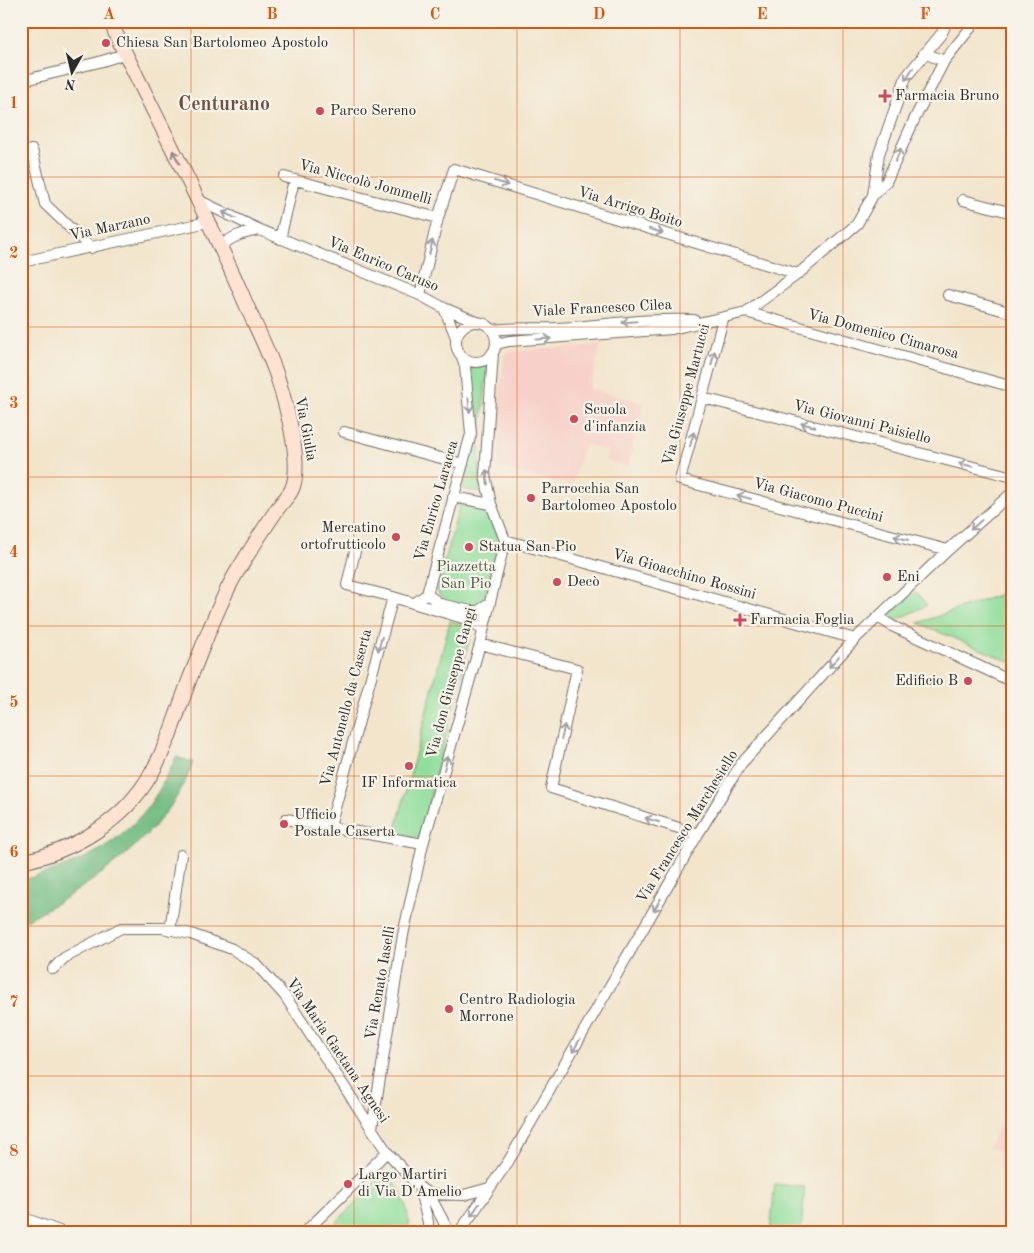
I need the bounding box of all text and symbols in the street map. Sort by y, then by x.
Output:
text: A [103,7,115,23]
text: B [266,7,278,23]
text: C [430,7,440,23]
text: D [593,7,605,23]
text: E [756,7,768,23]
text: F [920,7,931,23]
place label: Chiesa San Bartolomeo Apostolo [116,36,328,51]
marker: Chiesa San Bartolomeo Apostolo [100,37,112,49]
north arrow [48,48,98,98]
one-way arrow [903,67,913,81]
text: N [64,76,77,92]
place label: Farmacia Bruno [895,89,999,104]
marker: Farmacia Bruno [879,90,891,102]
district label: Centurano [178,95,270,115]
text: 1 [9,96,19,112]
place label: Parco Sereno [330,104,416,119]
marker: Parco Sereno [314,105,326,117]
one-way arrow [894,148,904,163]
one-way arrow [171,150,180,165]
street label: Via Niccolò Jommelli [297,158,433,208]
one-way arrow [493,179,509,189]
street label: Via Arrigo Boito [576,185,684,231]
one-way arrow [222,210,237,220]
street label: Via Marzano [68,212,152,244]
one-way arrow [648,227,664,236]
street label: Via Enrico Caruso [325,235,441,295]
one-way arrow [427,240,436,256]
text: 2 [9,246,19,262]
street label: Viale Francesco Cilea [532,298,673,320]
street label: Via Domenico Cimarosa [806,308,961,363]
one-way arrow [621,317,637,327]
street label: Via Giuseppe Martucci [661,323,713,467]
one-way arrow [536,334,552,343]
one-way arrow [709,351,718,367]
text: 3 [9,396,19,412]
street label: Via Giulia [291,396,319,463]
one-way arrow [464,397,473,413]
street label: Via Giovanni Paisiello [791,399,933,447]
place label: Scuola d'infanzia [584,403,647,435]
marker: Scuola d'infanzia [568,413,580,425]
one-way arrow [801,420,817,429]
one-way arrow [688,432,697,448]
street label: Via Enrico Laracca [413,438,462,563]
one-way arrow [958,460,974,469]
one-way arrow [482,469,491,485]
street label: Via Giacomo Puccini [751,476,885,526]
place label: Parrocchia San Bartolomeo Apostolo [541,482,677,514]
one-way arrow [736,491,752,501]
marker: Parrocchia San Bartolomeo Apostolo [525,492,537,504]
one-way arrow [970,519,983,531]
place label: Mercatino ortofrutticolo [301,521,386,553]
marker: Mercatino ortofrutticolo [390,531,402,543]
one-way arrow [893,533,909,542]
place label: Statua San Pio [479,540,577,555]
marker: Statua San Pio [463,541,475,553]
text: 4 [9,545,19,561]
street label: Via Gioacchino Rossini [610,547,758,603]
park label: Piazzetta San Pio [436,560,496,592]
place label: Eni [897,570,920,585]
marker: Eni [881,571,893,583]
place label: Decò [567,575,600,590]
marker: Decò [551,576,563,588]
street label: Via don Giuseppe Gangi [425,606,479,760]
place label: Farmacia Foglia [750,613,855,628]
marker: Farmacia Foglia [734,614,746,626]
street label: Via Antonello da Caserta [319,627,375,789]
one-way arrow [374,636,384,652]
one-way arrow [829,655,840,668]
place label: Edificio B [895,674,958,689]
marker: Edificio B [962,675,974,687]
text: 5 [9,695,19,711]
one-way arrow [559,725,568,741]
street label: Via Francesco Marchesiello [635,748,741,906]
one-way arrow [442,756,452,772]
marker: IF Informatica [403,760,415,772]
place label: IF Informatica [361,776,457,791]
place label: Ufficio Postale Caserta [294,808,395,840]
one-way arrow [644,814,660,824]
marker: Ufficio Postale Caserta [278,818,290,830]
text: 6 [9,845,19,861]
one-way arrow [652,898,662,913]
street label: Via Renato Iaselli [364,925,398,1041]
street label: Via Maria Gaetana Agnesi [283,976,391,1126]
place label: Centro Radiologia Morrone [459,993,576,1025]
text: 7 [9,995,19,1011]
marker: Centro Radiologia Morrone [443,1003,455,1015]
one-way arrow [570,1038,580,1052]
text: 8 [9,1144,19,1160]
place label: Largo Martiri di Via D'Amelio [358,1168,462,1200]
marker: Largo Martiri di Via D'Amelio [342,1178,354,1190]
one-way arrow [470,1203,480,1217]

